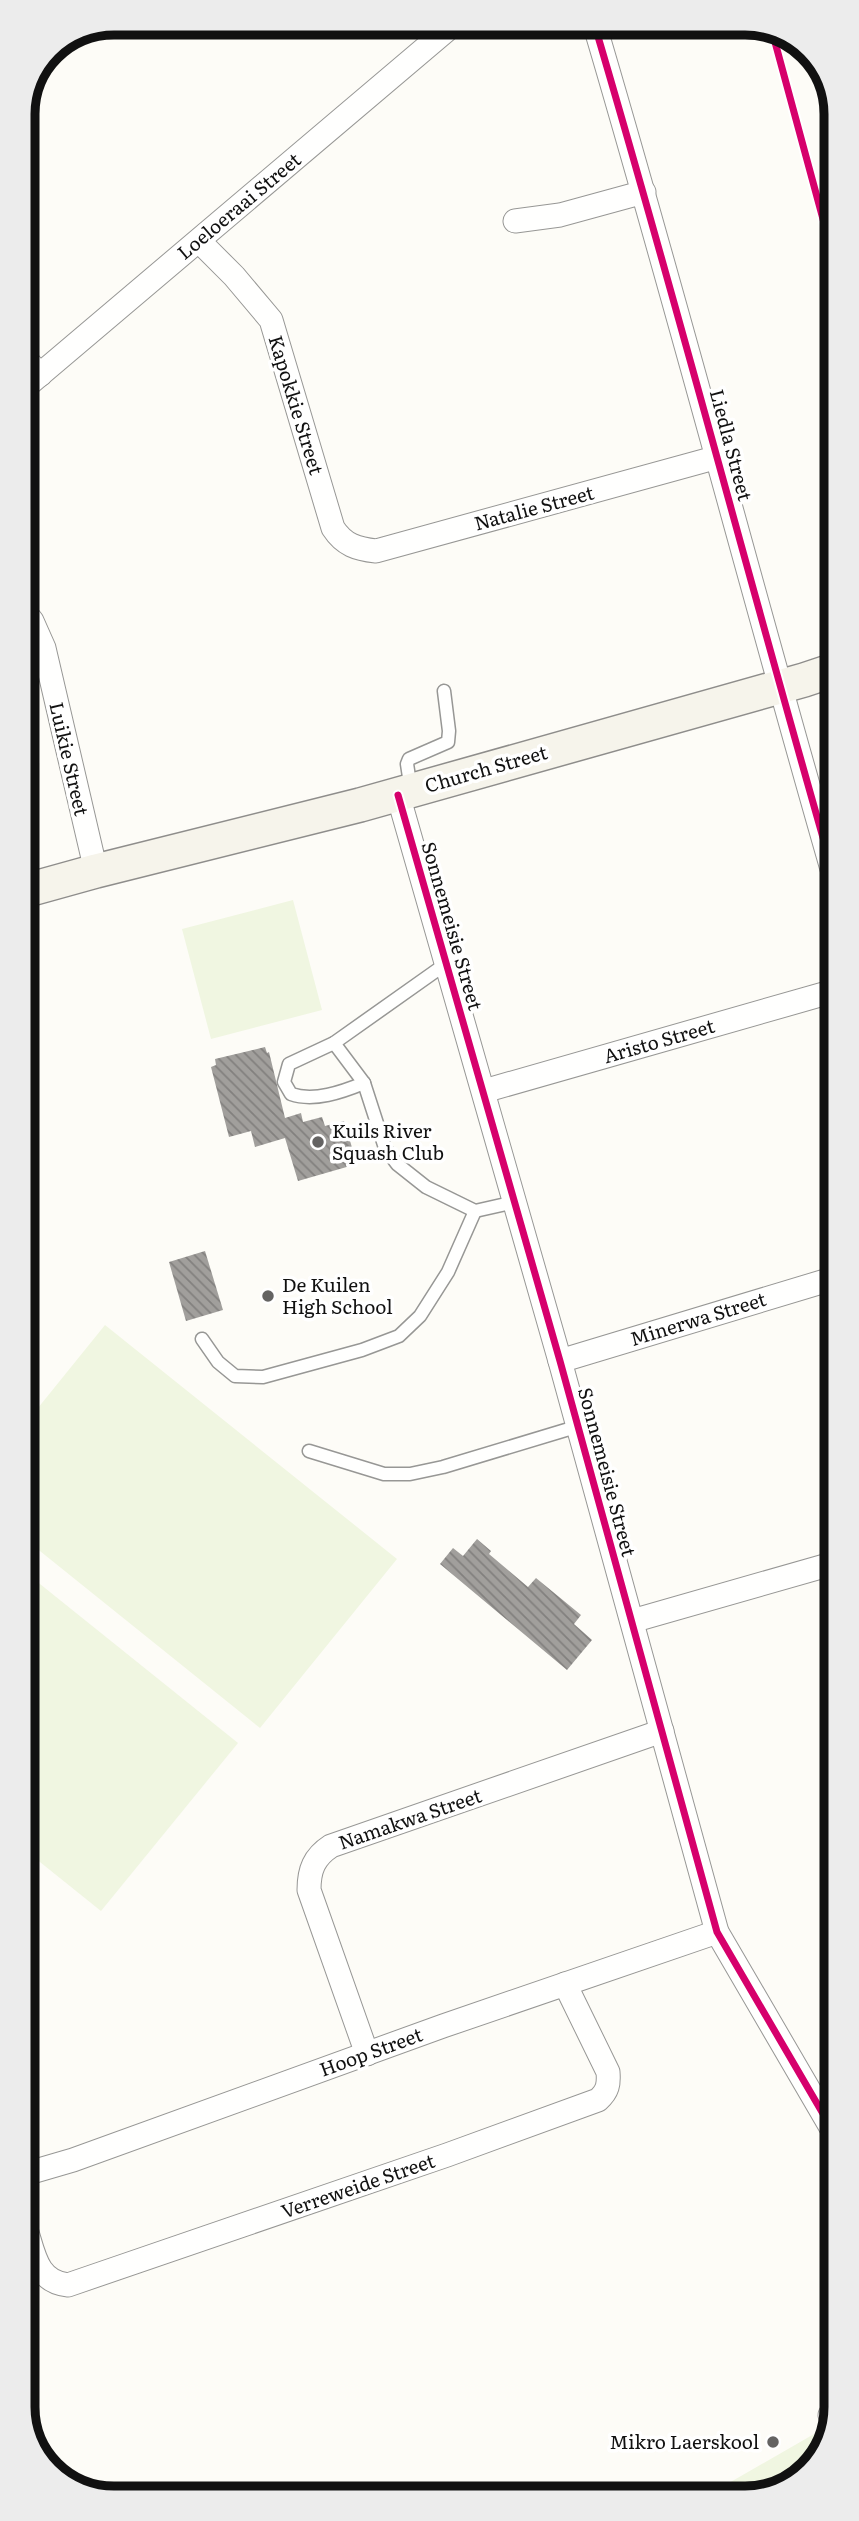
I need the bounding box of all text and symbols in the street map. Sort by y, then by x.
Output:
street label: Loeloeraai Street [170,145,306,265]
street label: Kapokkie Street [262,332,332,478]
street label: Liedla Street [704,386,760,504]
street label: Natalie Street [471,478,597,536]
street label: Luikie Street [43,699,97,819]
street label: Church Street [421,737,551,799]
street label: Sonnemeisie Street [415,838,491,1014]
street label: Aristo Street [600,1011,718,1069]
place label: Kuils River Squash Club [332,1116,444,1166]
marker: Kuils River Squash Club [310,1134,326,1150]
place label: De Kuilen High School [282,1270,393,1320]
street label: Minerwa Street [626,1284,769,1352]
marker: De Kuilen High School [260,1288,276,1304]
street label: Sonnemeisie Street [572,1384,644,1560]
street label: Namakwa Street [334,1780,485,1856]
street label: Hoop Street [315,2019,426,2083]
street label: Verreweide Street [277,2146,439,2224]
place label: Mikro Laerskool [609,2427,759,2455]
marker: Mikro Laerskool [765,2434,781,2450]

